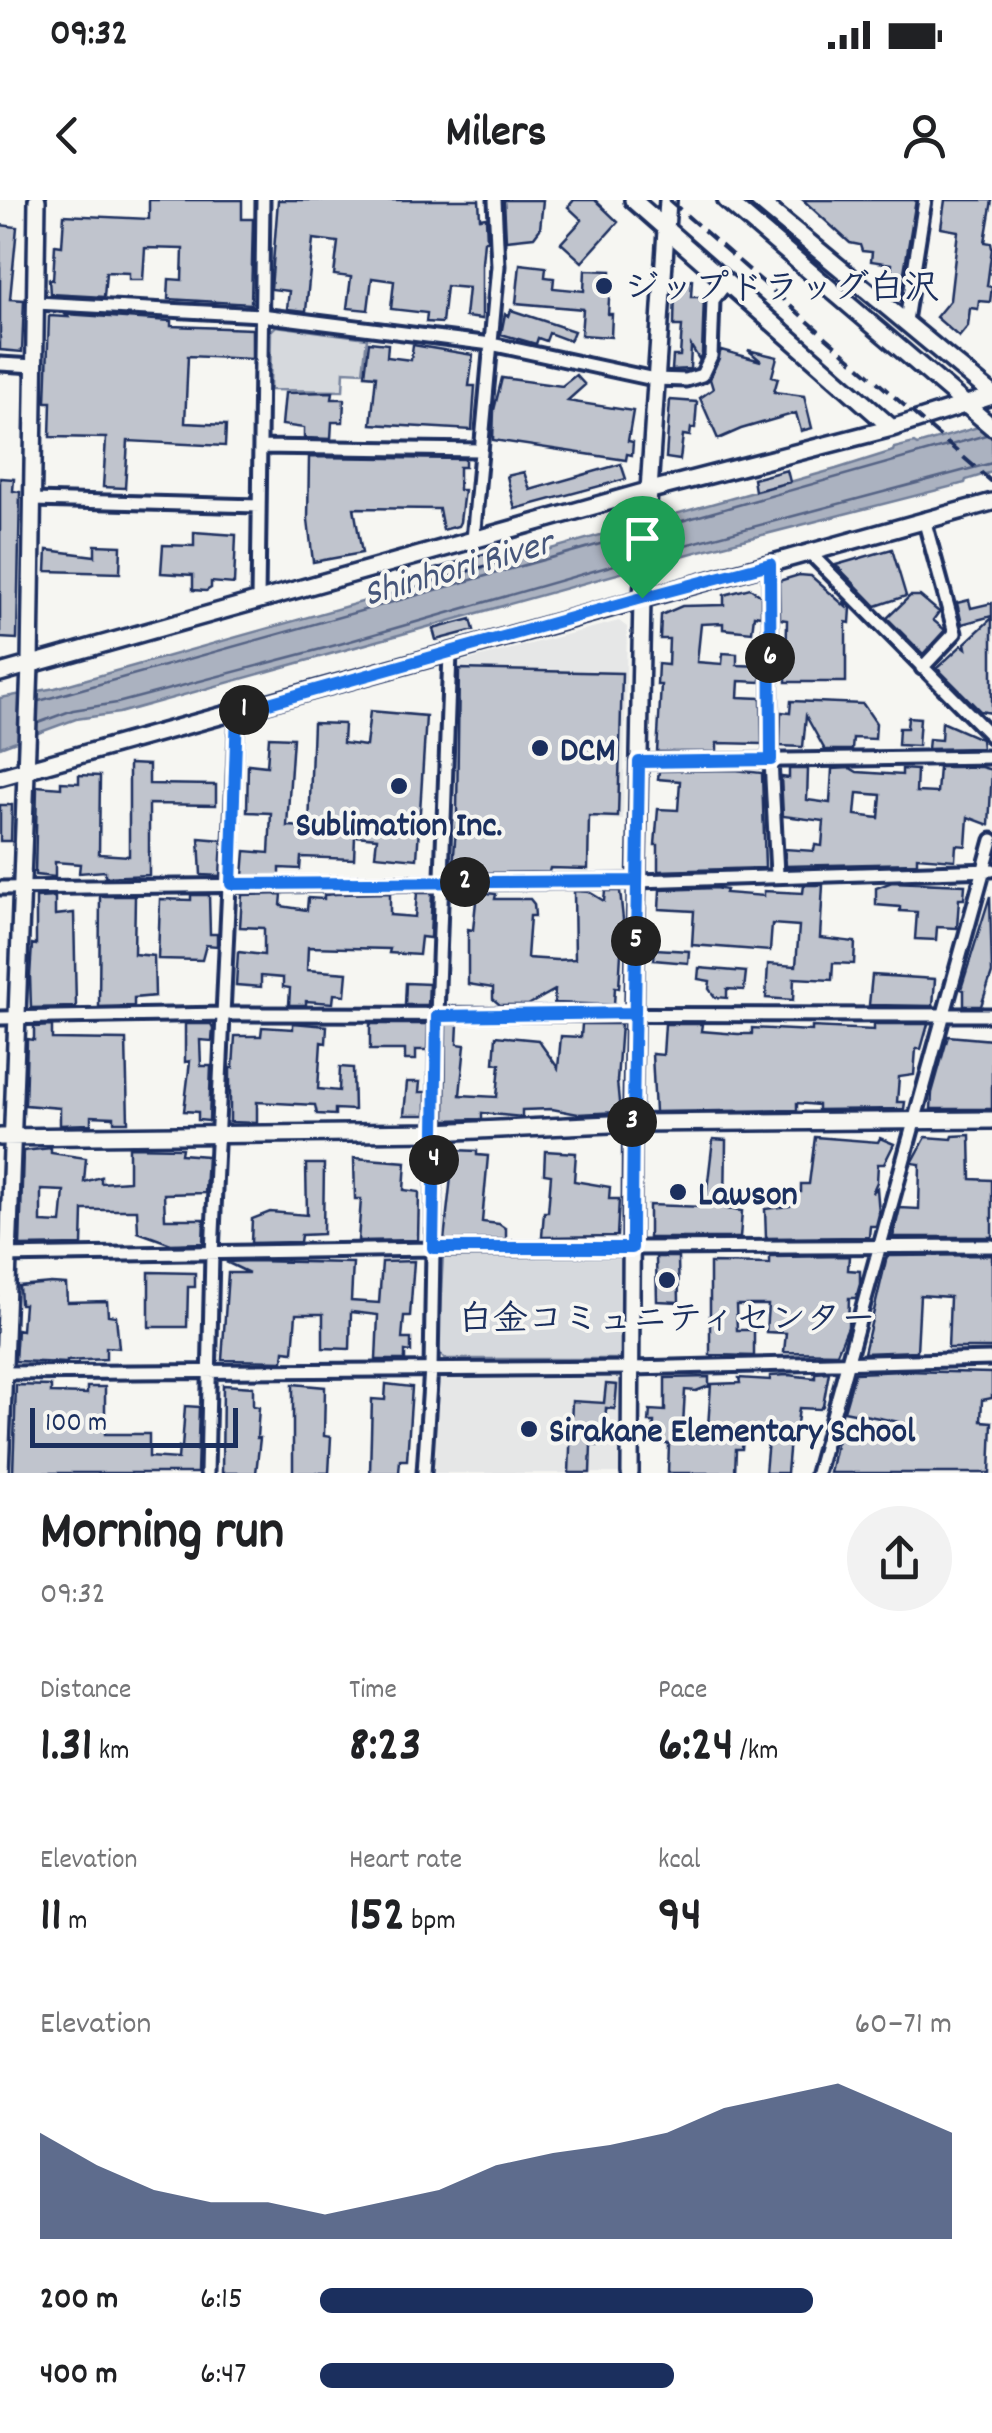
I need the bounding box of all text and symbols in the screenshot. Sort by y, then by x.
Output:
text: 09:32 [50,8,128,63]
text: Milers [446,103,546,167]
icon: back [40,108,95,163]
icon: person [897,108,952,163]
place label: ジップドラッグ白沢 [624,266,939,316]
marker: ジップドラッグ白沢 [593,275,615,297]
pin [600,496,685,599]
icon: arrive [615,511,670,566]
water label: Shinhori River [357,517,563,625]
pin: 6 [745,633,795,683]
text: 6 [763,638,777,678]
pin: 1 [219,685,269,735]
text: 1 [241,690,247,730]
place label: DCM [560,728,616,778]
marker: DCM [529,737,551,759]
marker: Sublimation Inc. [388,775,410,797]
place label: Sublimation Inc. [296,803,502,853]
pin: 2 [440,857,490,907]
text: 2 [459,862,471,902]
pin: 5 [611,916,661,966]
text: 5 [630,921,642,961]
pin: 3 [607,1097,657,1147]
text: 3 [626,1102,638,1142]
pin: 4 [409,1135,459,1185]
text: 4 [428,1140,440,1180]
place label: Lawson [698,1172,798,1222]
marker: Lawson [667,1181,689,1203]
marker: 白金コミュニティセンター [656,1269,678,1291]
place label: 白金コミュニティセンター [458,1297,876,1347]
scale bar [30,1403,238,1448]
text: 100 m [45,1405,107,1445]
place label: Sirakane Elementary School [549,1409,916,1459]
marker: Sirakane Elementary School [518,1418,540,1440]
text: Morning run [40,1496,284,1575]
button: share [847,1506,952,1611]
text: 09:32 [40,1573,106,1619]
text: Distance [40,1672,131,1712]
text: Time [349,1672,397,1712]
text: Pace [658,1672,707,1712]
text: 1.31 [40,1712,92,1784]
text: 8:23 [349,1712,421,1784]
text: 6:24 [658,1712,733,1784]
text: km [92,1733,130,1773]
text: /km [733,1733,779,1773]
text: Elevation [40,1842,137,1882]
text: Heart rate [349,1842,462,1882]
text: kcal [658,1842,701,1882]
text: 11 [40,1882,62,1954]
text: 152 [349,1882,405,1954]
text: 94 [658,1882,702,1954]
text: m [62,1903,88,1943]
text: bpm [405,1903,456,1943]
text: Elevation [40,2003,151,2049]
text: 60–71 m [854,2003,952,2049]
text: 200 m [40,2278,118,2324]
text: 6:15 [200,2278,243,2324]
text: 400 m [40,2353,117,2399]
text: 6:47 [200,2353,247,2399]

